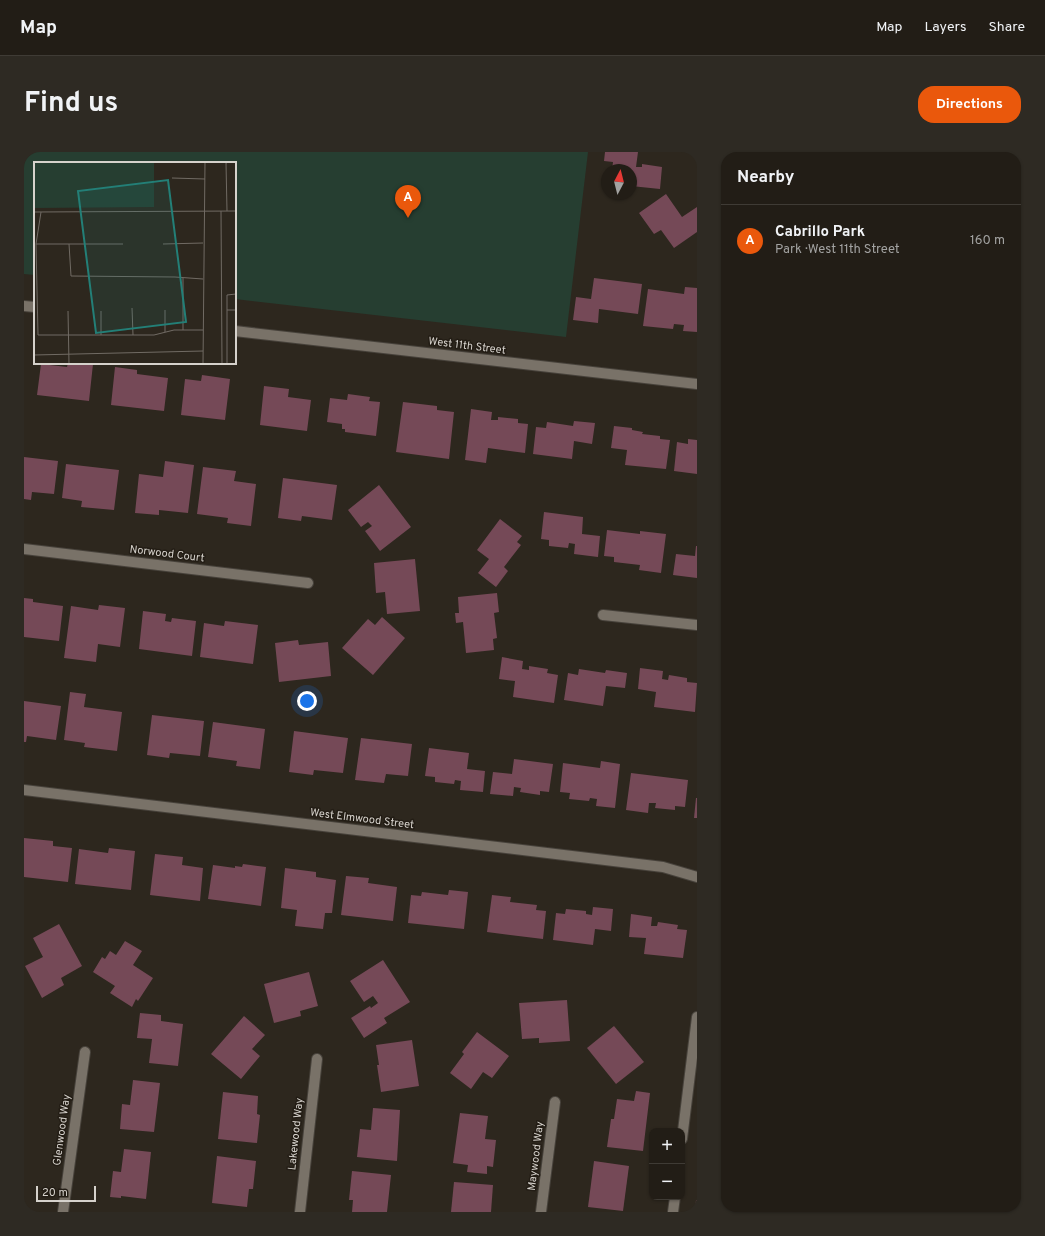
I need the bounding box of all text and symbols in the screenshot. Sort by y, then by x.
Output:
text: Map [20,16,57,40]
text: Map [876,19,902,36]
text: Layers [924,19,966,36]
text: Share [988,19,1025,36]
text: Find us [24,86,118,122]
button: Directions [918,86,1021,123]
inset map [34,162,236,364]
north arrow [601,164,637,200]
text: Nearby [737,167,794,189]
pin: A [395,185,421,218]
text: Cabrillo Park [775,223,865,242]
text: A [745,233,755,249]
text: 160 m [970,233,1005,249]
text: Park · West 11th Street [775,242,900,258]
street label: West 11th Street [428,334,506,358]
street label: Norwood Court [129,542,205,566]
your location [297,691,317,711]
street label: West Elmwood Street [309,806,415,832]
street label: Glenwood Way [50,1093,74,1167]
street label: Lakewood Way [285,1097,307,1171]
street label: Maywood Way [525,1120,547,1191]
map controls [649,1128,685,1200]
button: + [649,1128,685,1164]
button: − [649,1164,685,1200]
scale bar [36,1184,96,1203]
text: 20 m [42,1186,68,1200]

